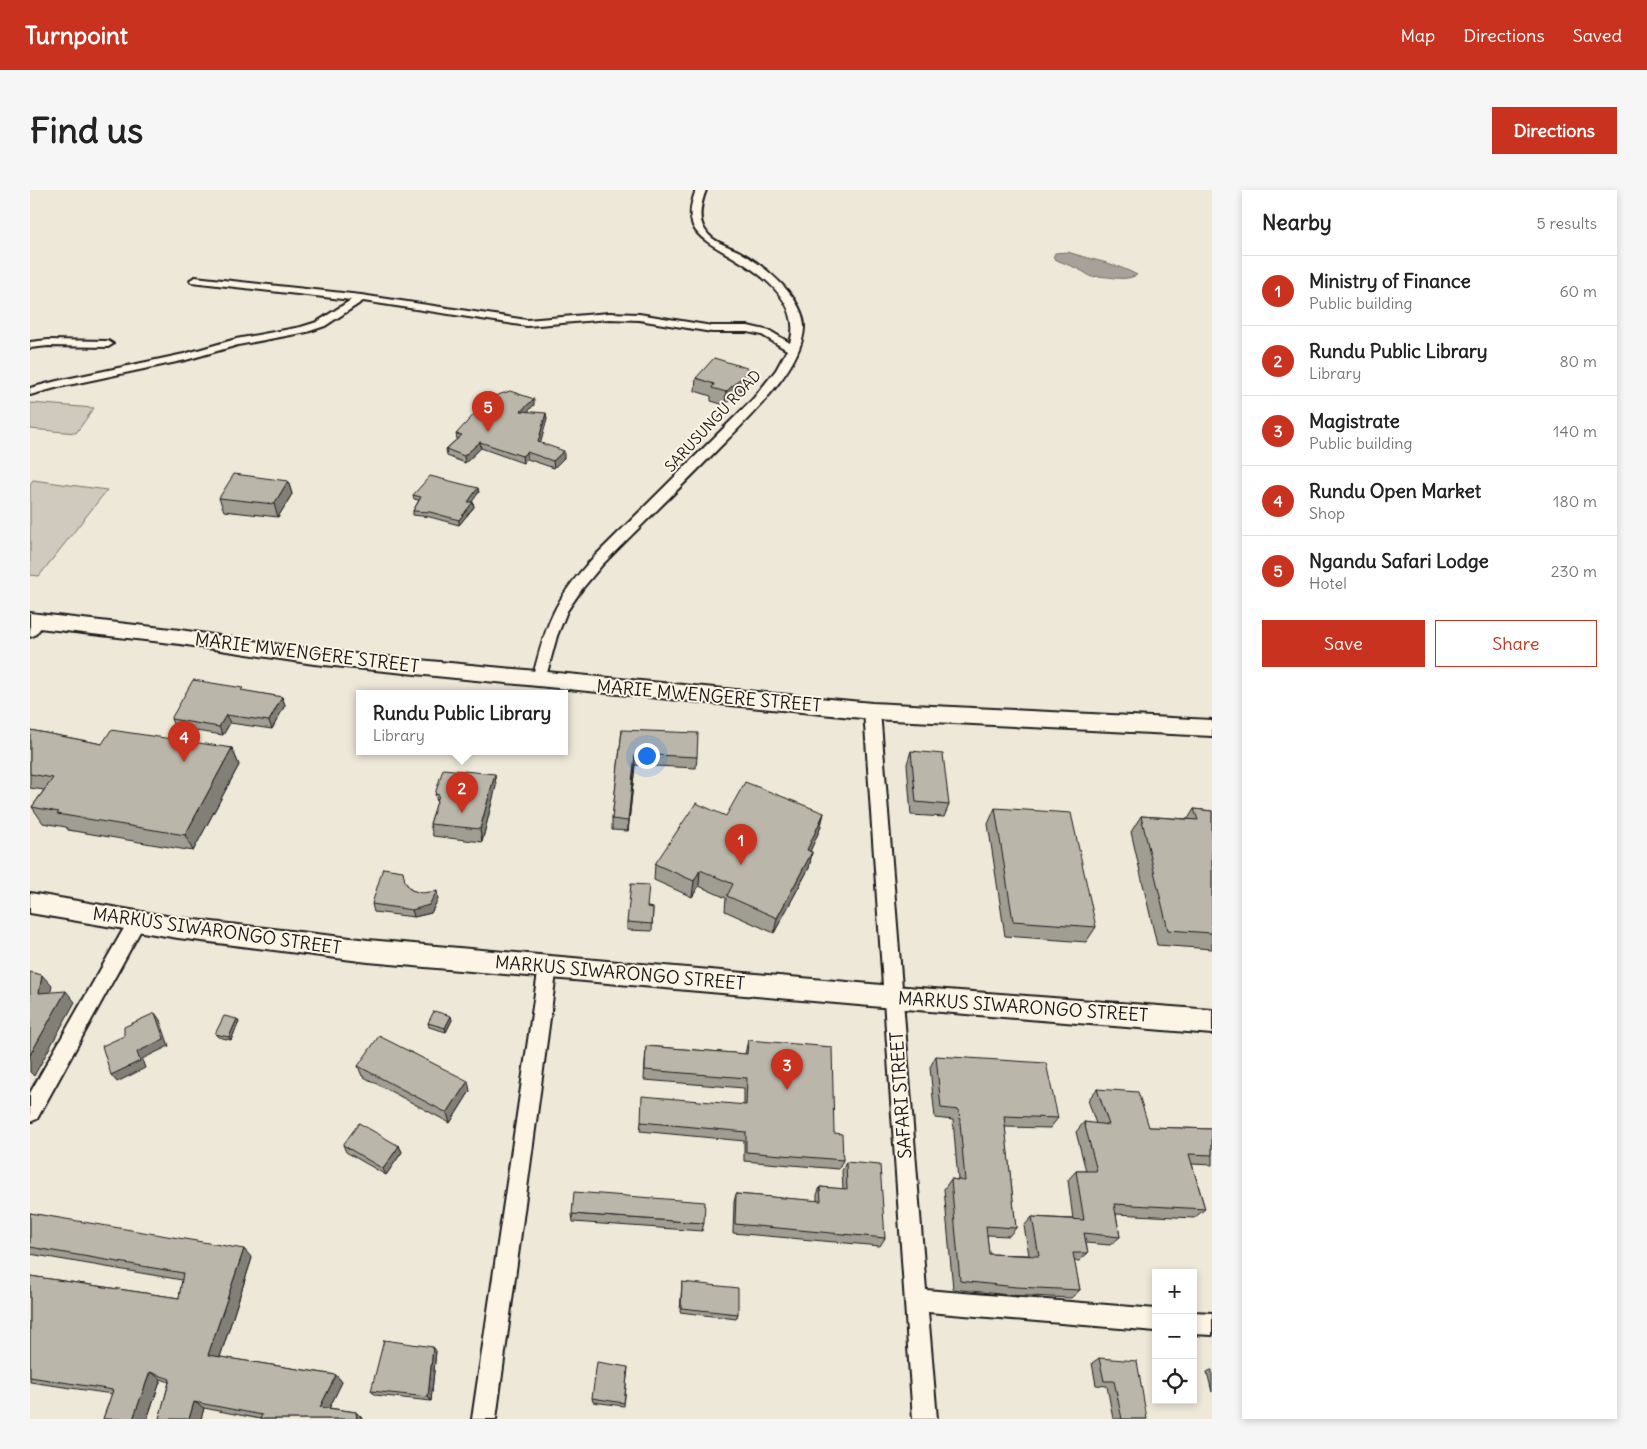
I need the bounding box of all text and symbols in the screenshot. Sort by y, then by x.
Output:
text: Turnpoint [25,20,128,50]
text: Map [1400,24,1435,47]
text: Directions [1463,24,1545,47]
text: Saved [1573,24,1622,47]
button: Directions [1492,107,1617,154]
text: Find us [30,108,143,152]
text: Nearby [1262,209,1332,236]
text: 5 results [1536,213,1597,233]
text: Ministry of Finance [1309,269,1471,293]
text: 1 [1275,281,1281,301]
text: 60 m [1559,281,1597,301]
text: Public building [1309,293,1412,313]
text: Rundu Public Library [1309,339,1488,363]
text: 2 [1274,351,1282,371]
text: 80 m [1559,351,1597,371]
text: Library [1309,363,1361,383]
street label: SARUSUNGU ROAD [660,366,765,476]
pin: 5 [472,391,504,432]
text: Magistrate [1309,409,1400,433]
text: 3 [1273,421,1283,441]
text: 140 m [1553,421,1597,441]
text: Public building [1309,433,1412,453]
text: Rundu Open Market [1309,479,1481,503]
text: 4 [1273,491,1283,511]
text: 180 m [1553,491,1597,511]
text: Shop [1309,503,1345,523]
text: Ngandu Safari Lodge [1309,549,1489,573]
text: 5 [1273,561,1283,581]
text: 230 m [1551,561,1597,581]
text: Hotel [1309,573,1347,593]
button: Save [1262,620,1425,667]
button: Share [1435,620,1597,667]
street label: MARIE MWENGERE STREET [194,627,420,678]
street label: MARIE MWENGERE STREET [596,674,822,717]
popup [356,690,568,755]
text: Rundu Public Library [373,701,551,725]
pin: 4 [168,721,200,762]
text: Library [373,725,425,745]
your location [634,743,660,769]
pin: 2 [446,772,478,813]
pin: 1 [725,824,757,865]
street label: MARKUS SIWARONGO STREET [91,902,343,959]
street label: MARKUS SIWARONGO STREET [494,950,746,995]
street label: MARKUS SIWARONGO STREET [897,986,1149,1027]
street label: SAFARI STREET [885,1031,916,1159]
pin: 3 [771,1049,803,1090]
map controls [1152,1269,1197,1404]
button: + [1152,1269,1197,1314]
button: − [1152,1314,1197,1359]
button: locate [1152,1359,1197,1404]

